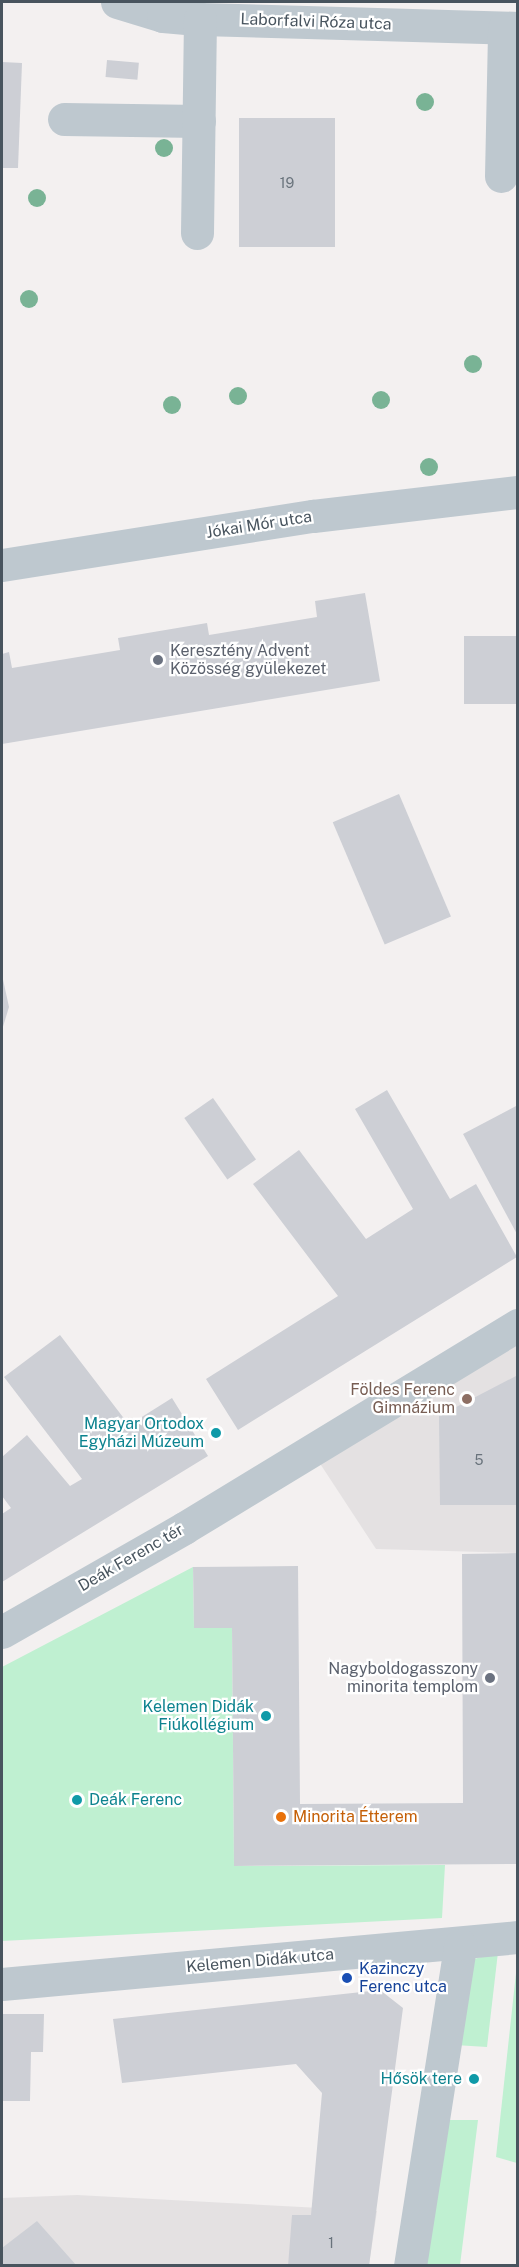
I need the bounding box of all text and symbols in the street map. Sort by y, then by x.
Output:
street label: Laborfalvi Róza utca [240,10,392,34]
house number: 19 [280,175,294,191]
street label: Jókai Mór utca [205,507,313,543]
place label: Keresztény Advent Közösség gyülekezet [170,641,326,679]
marker: Keresztény Advent Közösség gyülekezet [151,653,165,667]
place label: Földes Ferenc Gimnázium [350,1380,455,1418]
marker: Földes Ferenc Gimnázium [460,1392,474,1406]
place label: Magyar Ortodox Egyházi Múzeum [79,1414,204,1452]
marker: Magyar Ortodox Egyházi Múzeum [209,1426,223,1440]
house number: 5 [475,1452,483,1468]
street label: Deák Ferenc tér [75,1520,187,1596]
place label: Nagyboldogasszony minorita templom [328,1659,478,1697]
marker: Nagyboldogasszony minorita templom [483,1671,497,1685]
place label: Kelemen Didák Fiúkollégium [143,1697,254,1735]
marker: Kelemen Didák Fiúkollégium [259,1709,273,1723]
place label: Deák Ferenc [89,1790,182,1810]
marker: Deák Ferenc [70,1793,84,1807]
place label: Minorita Étterem [293,1807,418,1827]
marker: Minorita Étterem [274,1810,288,1824]
street label: Kelemen Didák utca [185,1945,335,1977]
place label: Kazinczy Ferenc utca [359,1959,447,1997]
marker: Kazinczy Ferenc utca [340,1971,354,1985]
place label: Hősök tere [381,2069,462,2089]
marker: Hősök tere [467,2072,481,2086]
house number: 1 [328,2235,334,2251]

